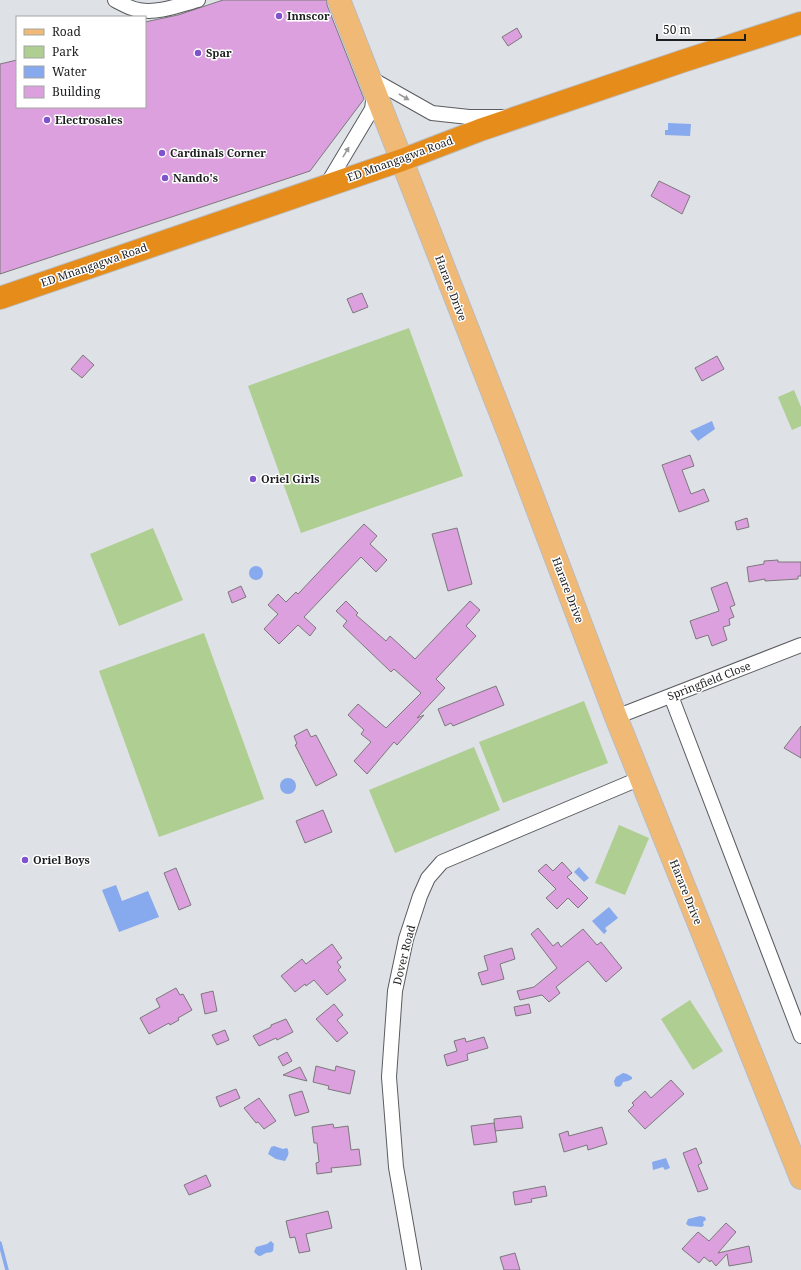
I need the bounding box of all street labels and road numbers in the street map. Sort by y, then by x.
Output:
street label: ED Mnangagwa Road [345,132,455,185]
street label: ED Mnangagwa Road [39,239,149,290]
street label: Harare Drive [432,253,471,323]
street label: Harare Drive [549,555,588,625]
street label: Springfield Close [665,658,753,703]
street label: Harare Drive [667,857,706,927]
street label: Dover Road [389,923,418,986]

